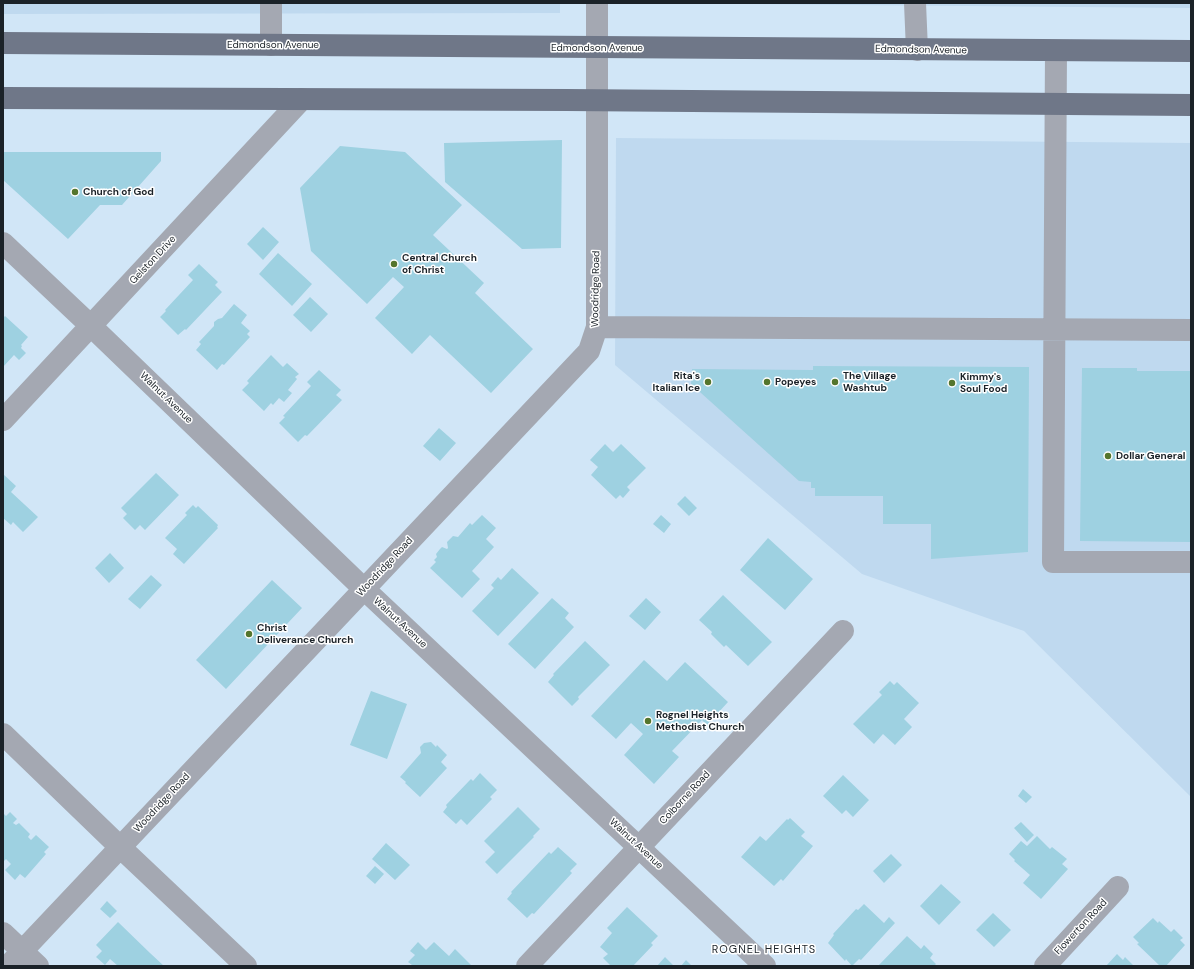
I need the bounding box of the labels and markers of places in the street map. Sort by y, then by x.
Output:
place label: Church of God [83,186,154,198]
marker: Church of God [70,187,80,197]
place label: Central Church of Christ [402,252,477,276]
marker: Central Church of Christ [389,259,399,269]
place label: Rita's Italian Ice [652,370,700,394]
place label: The Village Washtub [843,370,896,394]
place label: Kimmy's Soul Food [960,371,1007,394]
place label: Popeyes [775,376,816,388]
marker: Rita's Italian Ice [703,377,713,387]
marker: Popeyes [762,377,772,387]
marker: The Village Washtub [830,377,840,387]
marker: Kimmy's Soul Food [947,378,957,388]
place label: Dollar General [1116,450,1185,462]
marker: Dollar General [1103,451,1113,461]
place label: Christ Deliverance Church [257,622,353,646]
marker: Christ Deliverance Church [244,629,254,639]
place label: Rognel Heights Methodist Church [656,709,745,732]
marker: Rognel Heights Methodist Church [643,716,653,726]

